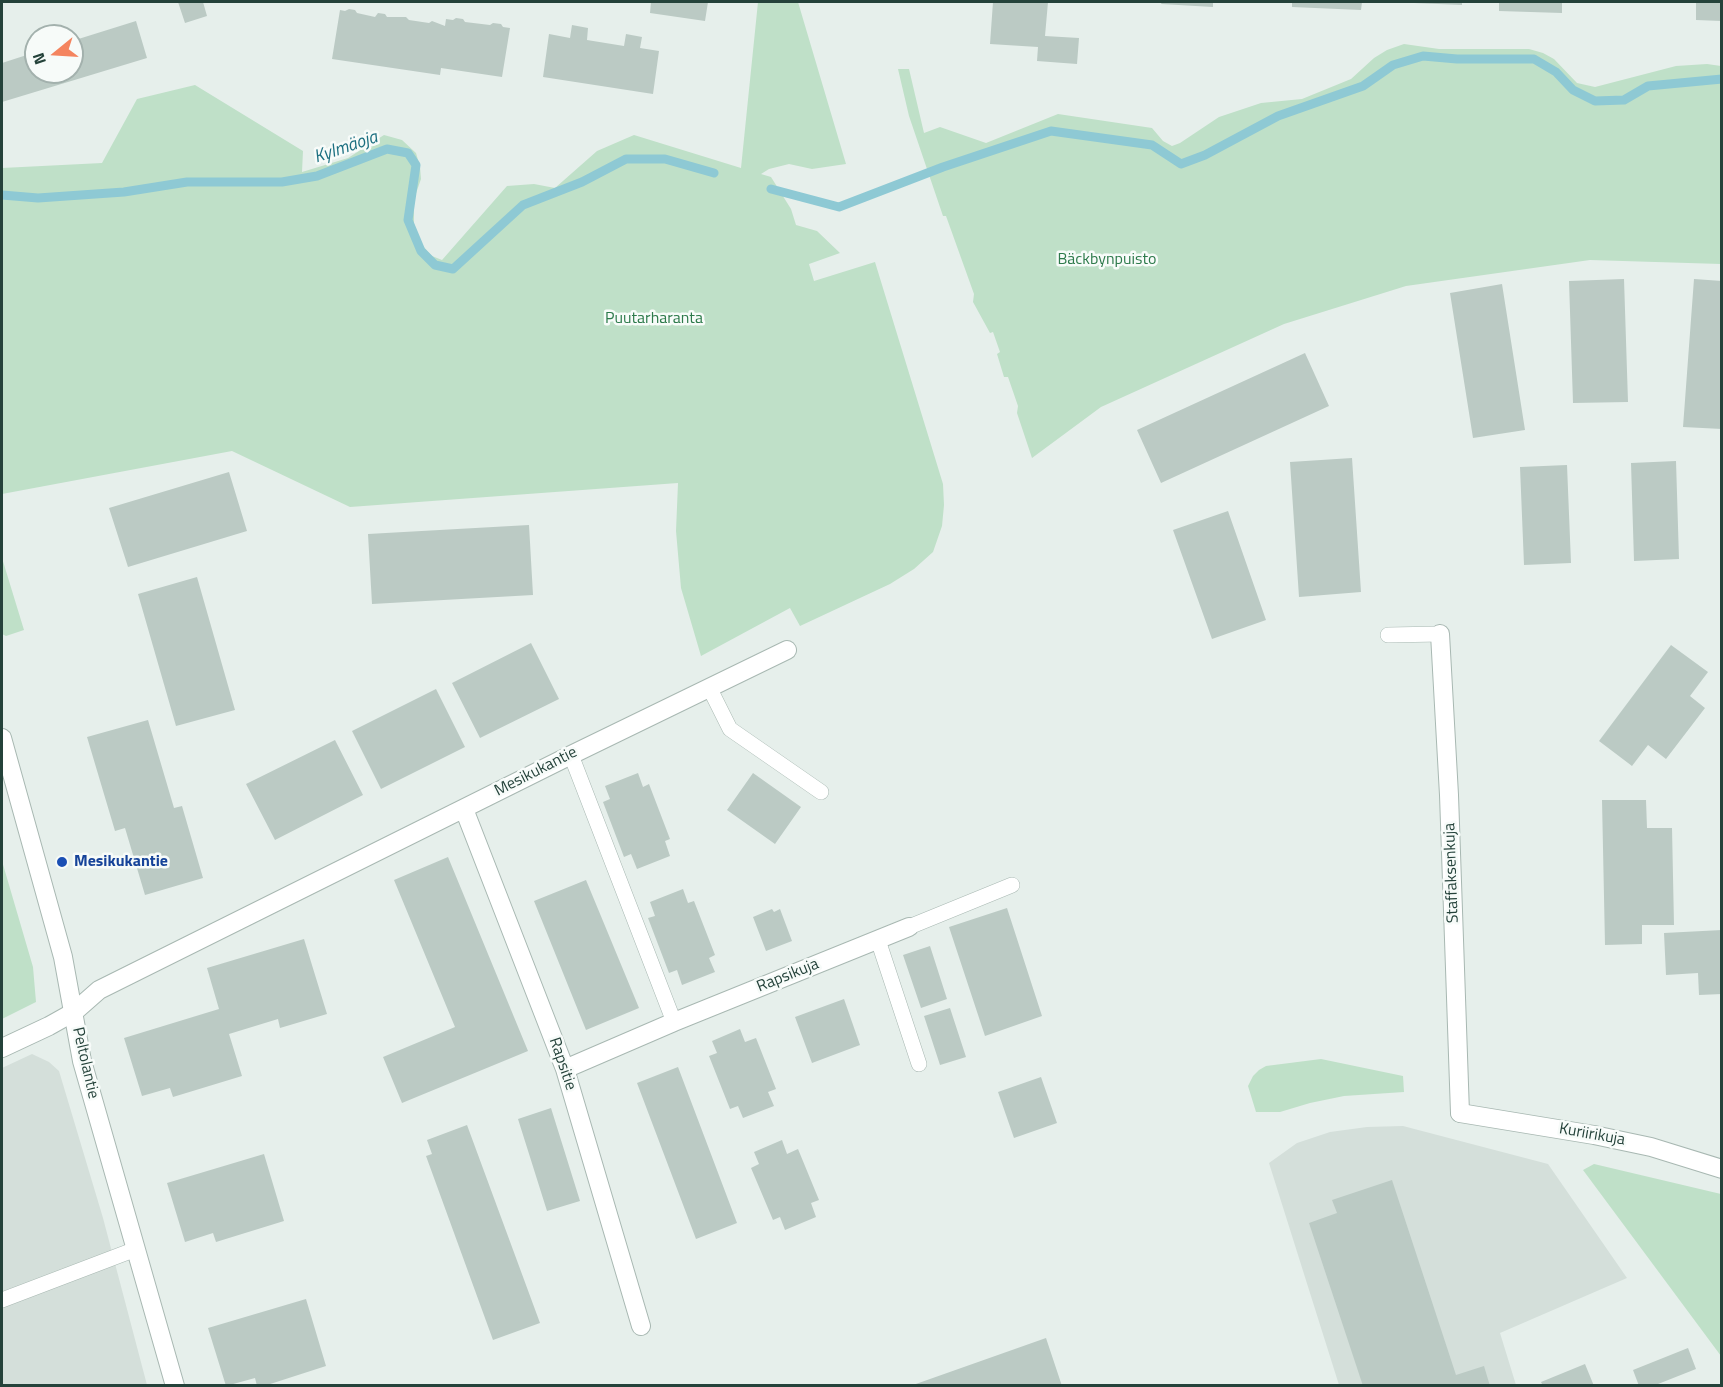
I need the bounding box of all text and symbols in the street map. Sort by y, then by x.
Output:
north arrow [24,24,84,84]
text: N [26,50,52,68]
water label: Kylmäoja [311,127,381,169]
park label: Bäckbynpuisto [1057,250,1157,270]
park label: Puutarharanta [605,309,703,329]
street label: Mesikukantie [492,743,580,801]
street label: Staffaksenkuja [1441,823,1463,923]
place label: Mesikukantie [74,852,168,872]
marker: Mesikukantie [55,855,69,869]
street label: Rapsikuja [754,955,822,997]
street label: Peltolantie [67,1025,103,1101]
street label: Rapsitie [544,1035,580,1093]
street label: Kuriirikuja [1558,1120,1626,1150]

